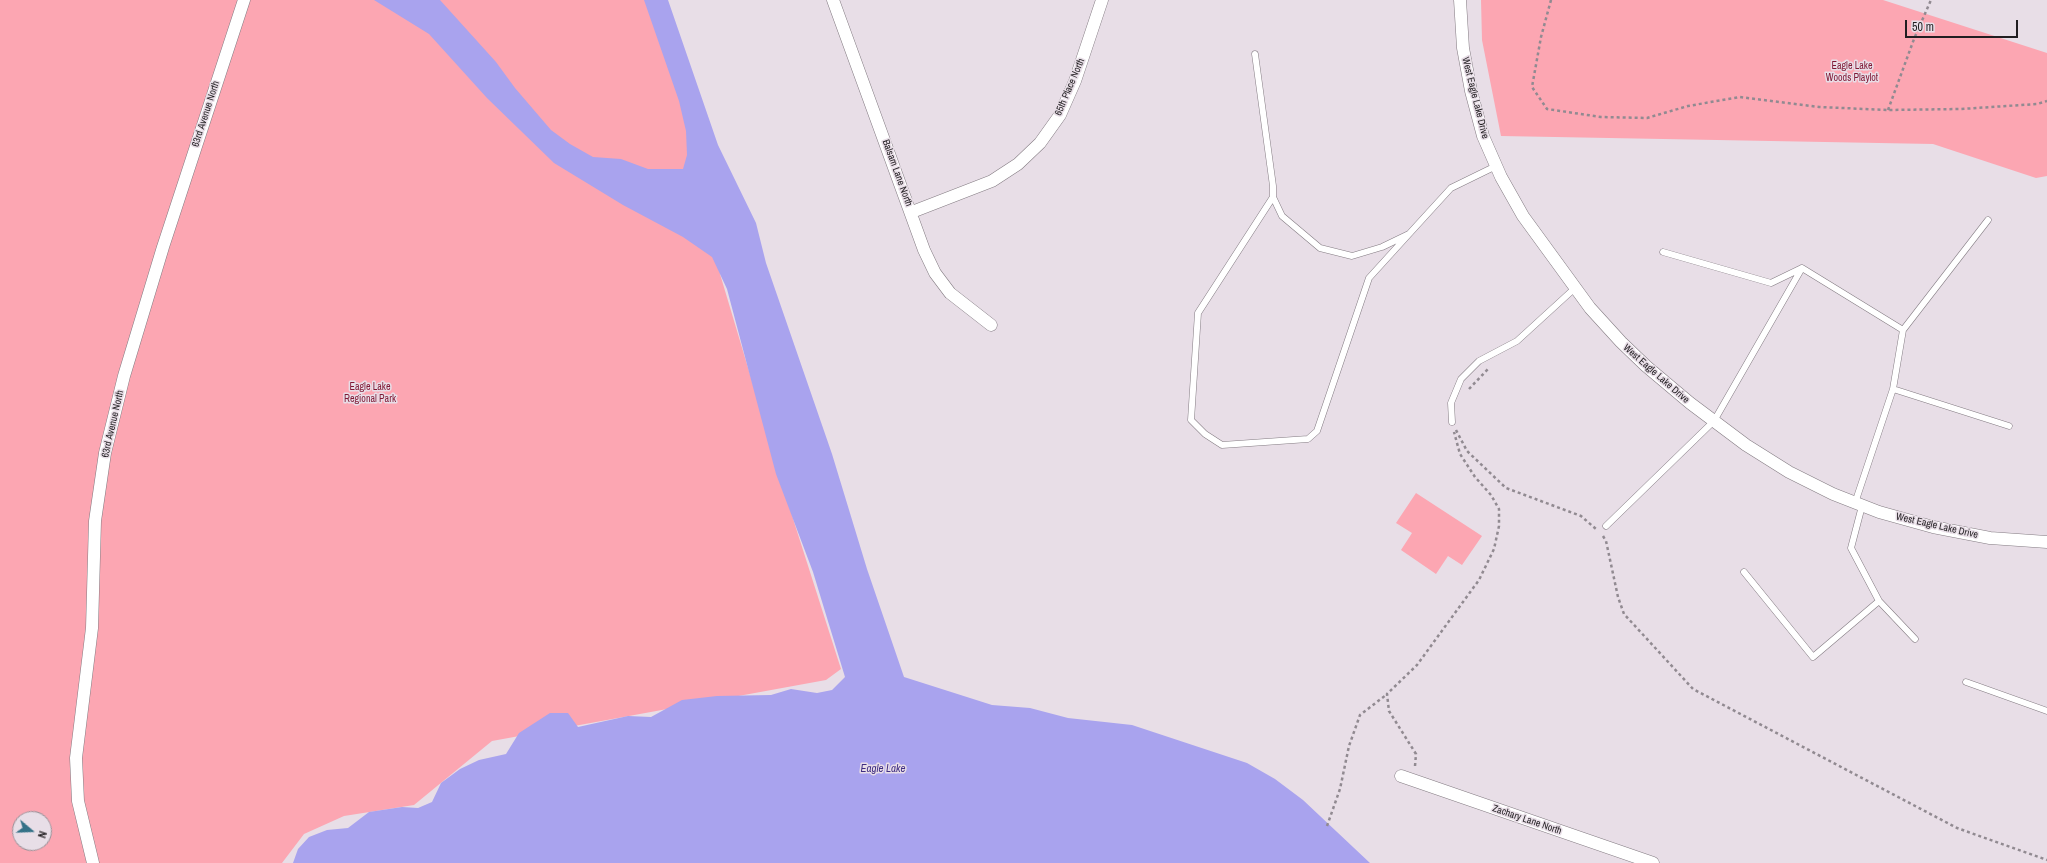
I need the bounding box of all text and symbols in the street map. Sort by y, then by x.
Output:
scale bar [1907,12,2020,38]
text: 50 m [1912,19,1934,35]
street label: West Eagle Lake Drive [1459,56,1491,140]
street label: 65th Place North [1053,57,1087,117]
park label: Eagle Lake Woods Playlot [1826,60,1878,84]
street label: 63rd Avenue North [190,79,222,149]
street label: Balsam Lane North [879,138,915,208]
street label: West Eagle Lake Drive [1620,342,1692,406]
park label: Eagle Lake Regional Park [344,381,396,404]
street label: 63rd Avenue North [99,389,127,459]
street label: West Eagle Lake Drive [1895,511,1979,541]
water label: Eagle Lake [860,762,906,776]
street label: Zachary Lane North [1491,803,1563,837]
north arrow [12,811,52,851]
text: N [35,829,50,840]

